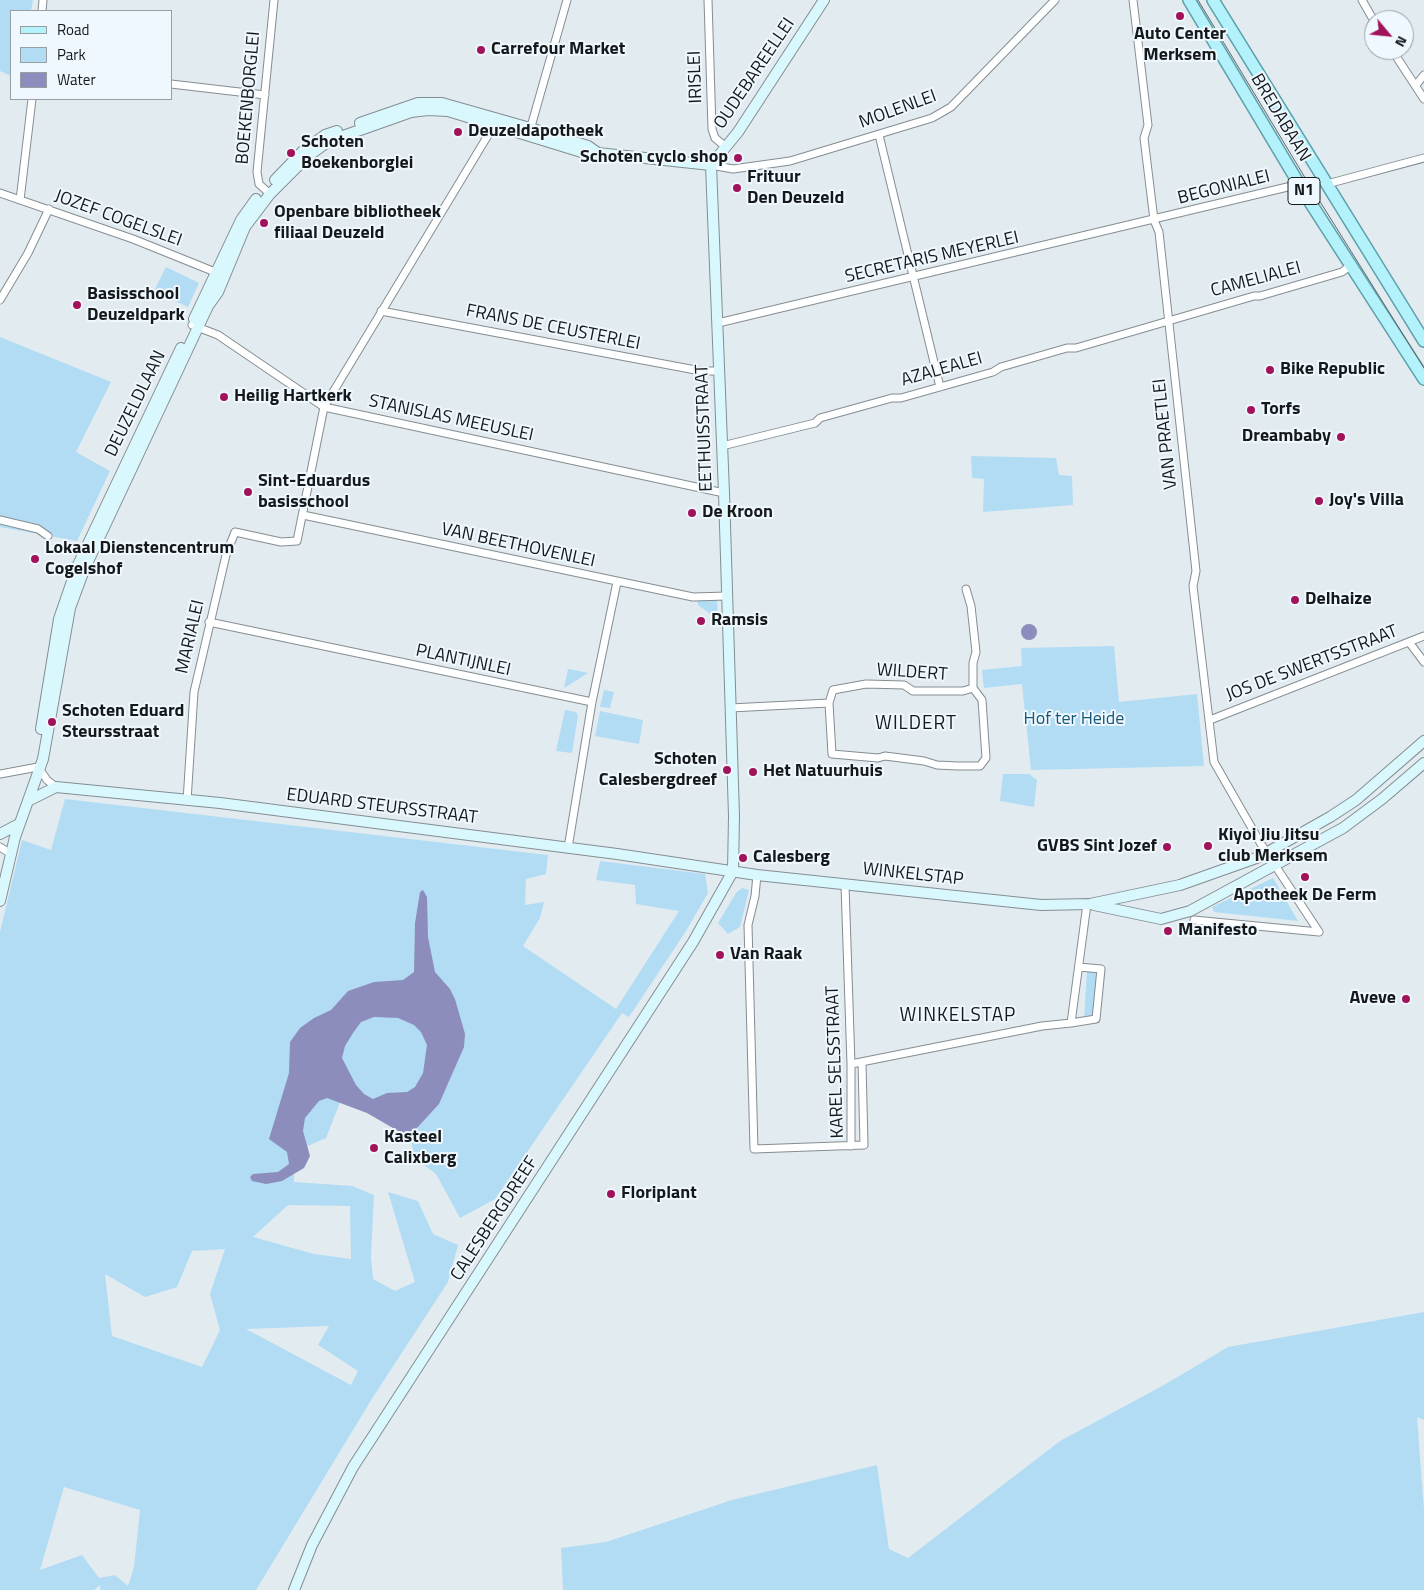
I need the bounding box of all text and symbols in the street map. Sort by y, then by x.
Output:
legend [10,10,172,100]
marker: Auto Center Merksem [1174,10,1186,22]
north arrow [1364,10,1414,60]
street label: OUDEBAREELLEI [710,14,800,134]
text: Road [57,18,89,41]
place label: Auto Center Merksem [1134,24,1226,66]
street label: BOEKENBORGLEI [232,31,266,165]
text: N [1390,33,1413,51]
place label: Carrefour Market [491,39,625,61]
text: Park [57,43,86,66]
marker: Carrefour Market [475,44,487,56]
street label: IRISLEI [684,50,708,104]
text: Water [57,68,96,91]
street label: BREDABAAN [1245,70,1315,166]
street label: MOLENLEI [856,86,940,134]
place label: Deuzeldapotheek [468,121,603,143]
marker: Deuzeldapotheek [452,126,464,138]
place label: Schoten Boekenborglei [301,132,413,174]
marker: Schoten Boekenborglei [285,147,297,159]
place label: Schoten cyclo shop [580,147,728,169]
marker: Schoten cyclo shop [732,152,744,164]
street label: BEGONIALEI [1176,166,1272,210]
place label: Frituur Den Deuzeld [747,167,844,210]
road number: N1 [1288,178,1320,205]
marker: Frituur Den Deuzeld [731,182,743,194]
street label: JOZEF COGELSLEI [51,186,185,252]
place label: Openbare bibliotheek filiaal Deuzeld [274,202,441,244]
marker: Openbare bibliotheek filiaal Deuzeld [258,217,270,229]
street label: SECRETARIS MEYERLEI [843,227,1021,289]
street label: CAMELIALEI [1209,258,1303,302]
place label: Basisschool Deuzeldpark [87,284,185,326]
marker: Basisschool Deuzeldpark [71,299,83,311]
street label: FRANS DE CEUSTERLEI [464,300,642,356]
street label: DEUZELDLAAN [101,347,171,461]
street label: AZALEALEI [899,348,985,392]
place label: Bike Republic [1280,359,1385,381]
street label: EETHUISSTRAAT [692,364,718,492]
marker: Bike Republic [1264,364,1276,376]
street label: VAN PRAETLEI [1149,377,1183,491]
place label: Heilig Hartkerk [234,386,352,408]
marker: Heilig Hartkerk [218,391,230,403]
street label: STANISLAS MEEUSLEI [367,391,535,447]
place label: Torfs [1261,399,1300,421]
marker: Torfs [1245,404,1257,416]
place label: Dreambaby [1242,426,1331,448]
marker: Dreambaby [1335,431,1347,443]
place label: Sint-Eduardus basisschool [258,471,370,514]
marker: Sint-Eduardus basisschool [242,486,254,498]
place label: Joy's Villa [1329,490,1404,512]
marker: Joy's Villa [1313,495,1325,507]
place label: De Kroon [702,502,773,524]
marker: De Kroon [686,507,698,519]
street label: VAN BEETHOVENLEI [439,519,597,573]
place label: Lokaal Dienstencentrum Cogelshof [45,538,234,580]
marker: Lokaal Dienstencentrum Cogelshof [29,553,41,565]
place label: Delhaize [1305,589,1372,611]
marker: Delhaize [1289,594,1301,606]
street label: MARIALEI [172,598,210,676]
place label: Ramsis [711,610,768,632]
marker: Ramsis [695,615,707,627]
street label: JOS DE SWERTSSTRAAT [1223,621,1401,707]
street label: PLANTIJNLEI [414,640,512,682]
street label: WILDERT [876,660,948,686]
place label: Schoten Eduard Steursstraat [62,701,184,744]
park label: Hof ter Heide [1024,709,1124,731]
district label: WILDERT [874,713,958,735]
marker: Schoten Eduard Steursstraat [46,716,58,728]
place label: Schoten Calesbergdreef [599,749,717,792]
place label: Het Natuurhuis [763,761,883,783]
marker: Schoten Calesbergdreef [721,764,733,776]
marker: Het Natuurhuis [747,766,759,778]
street label: EDUARD STEURSSTRAAT [285,785,479,829]
place label: Kiyoi Jiu Jitsu club Merksem [1218,825,1328,868]
place label: GVBS Sint Jozef [1037,836,1157,858]
marker: Kiyoi Jiu Jitsu club Merksem [1202,840,1214,852]
marker: GVBS Sint Jozef [1161,841,1173,853]
place label: Calesberg [753,847,830,869]
marker: Calesberg [737,852,749,864]
street label: WINKELSTAP [862,859,964,891]
marker: Apotheek De Ferm [1299,871,1311,883]
place label: Apotheek De Ferm [1233,885,1377,907]
place label: Manifesto [1178,920,1257,942]
marker: Manifesto [1162,925,1174,937]
place label: Van Raak [730,944,802,966]
marker: Van Raak [714,949,726,961]
street label: KAREL SELSSTRAAT [823,985,849,1139]
place label: Aveve [1349,988,1396,1010]
marker: Aveve [1400,993,1412,1005]
district label: WINKELSTAP [898,1005,1018,1027]
place label: Kasteel Calixberg [384,1127,456,1170]
marker: Kasteel Calixberg [368,1142,380,1154]
street label: CALESBERGDREEF [447,1153,543,1285]
place label: Floriplant [621,1183,697,1205]
marker: Floriplant [605,1188,617,1200]

